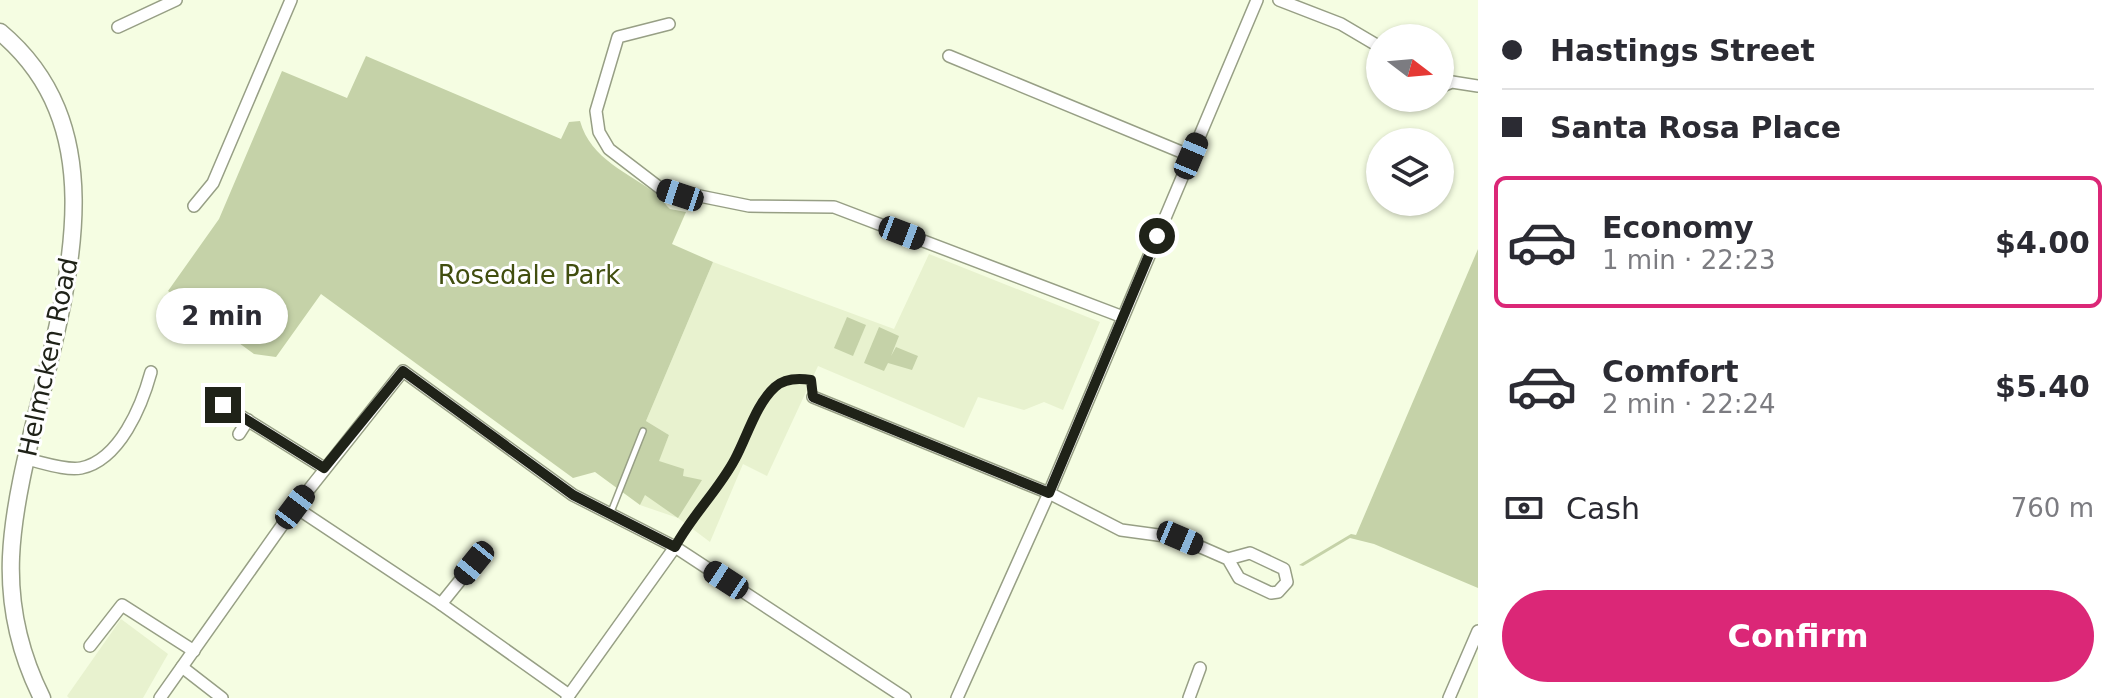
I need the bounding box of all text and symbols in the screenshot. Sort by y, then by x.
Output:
north arrow [1366,24,1454,112]
map controls [1366,24,1454,216]
text: Hastings Street [1550,33,1815,68]
text: Santa Rosa Place [1550,110,1841,145]
button: layers [1366,128,1454,216]
car [1171,129,1211,183]
car [653,176,707,214]
icon: car [1506,206,1578,278]
text: Economy [1602,210,1754,245]
car [875,213,929,253]
route start [1139,218,1175,254]
text: $4.00 [1995,225,2090,260]
text: 1 min · 22:23 [1602,245,1776,275]
street label: Helmcken Road [12,255,84,459]
park label: Rosedale Park [438,260,620,290]
callout: 2 min [157,289,289,345]
text: 2 min [181,301,263,331]
icon: car [1506,350,1578,422]
text: Comfort [1602,354,1739,389]
text: $5.40 [1995,369,2090,404]
route end [205,387,241,423]
text: 2 min · 22:24 [1602,389,1776,419]
car [271,481,319,533]
icon: cash [1502,486,1546,530]
text: Cash [1566,491,1640,526]
text: 760 m [2011,493,2094,523]
car [1153,518,1207,558]
car [450,537,498,589]
car [699,557,753,603]
button: Confirm [1502,590,2094,682]

